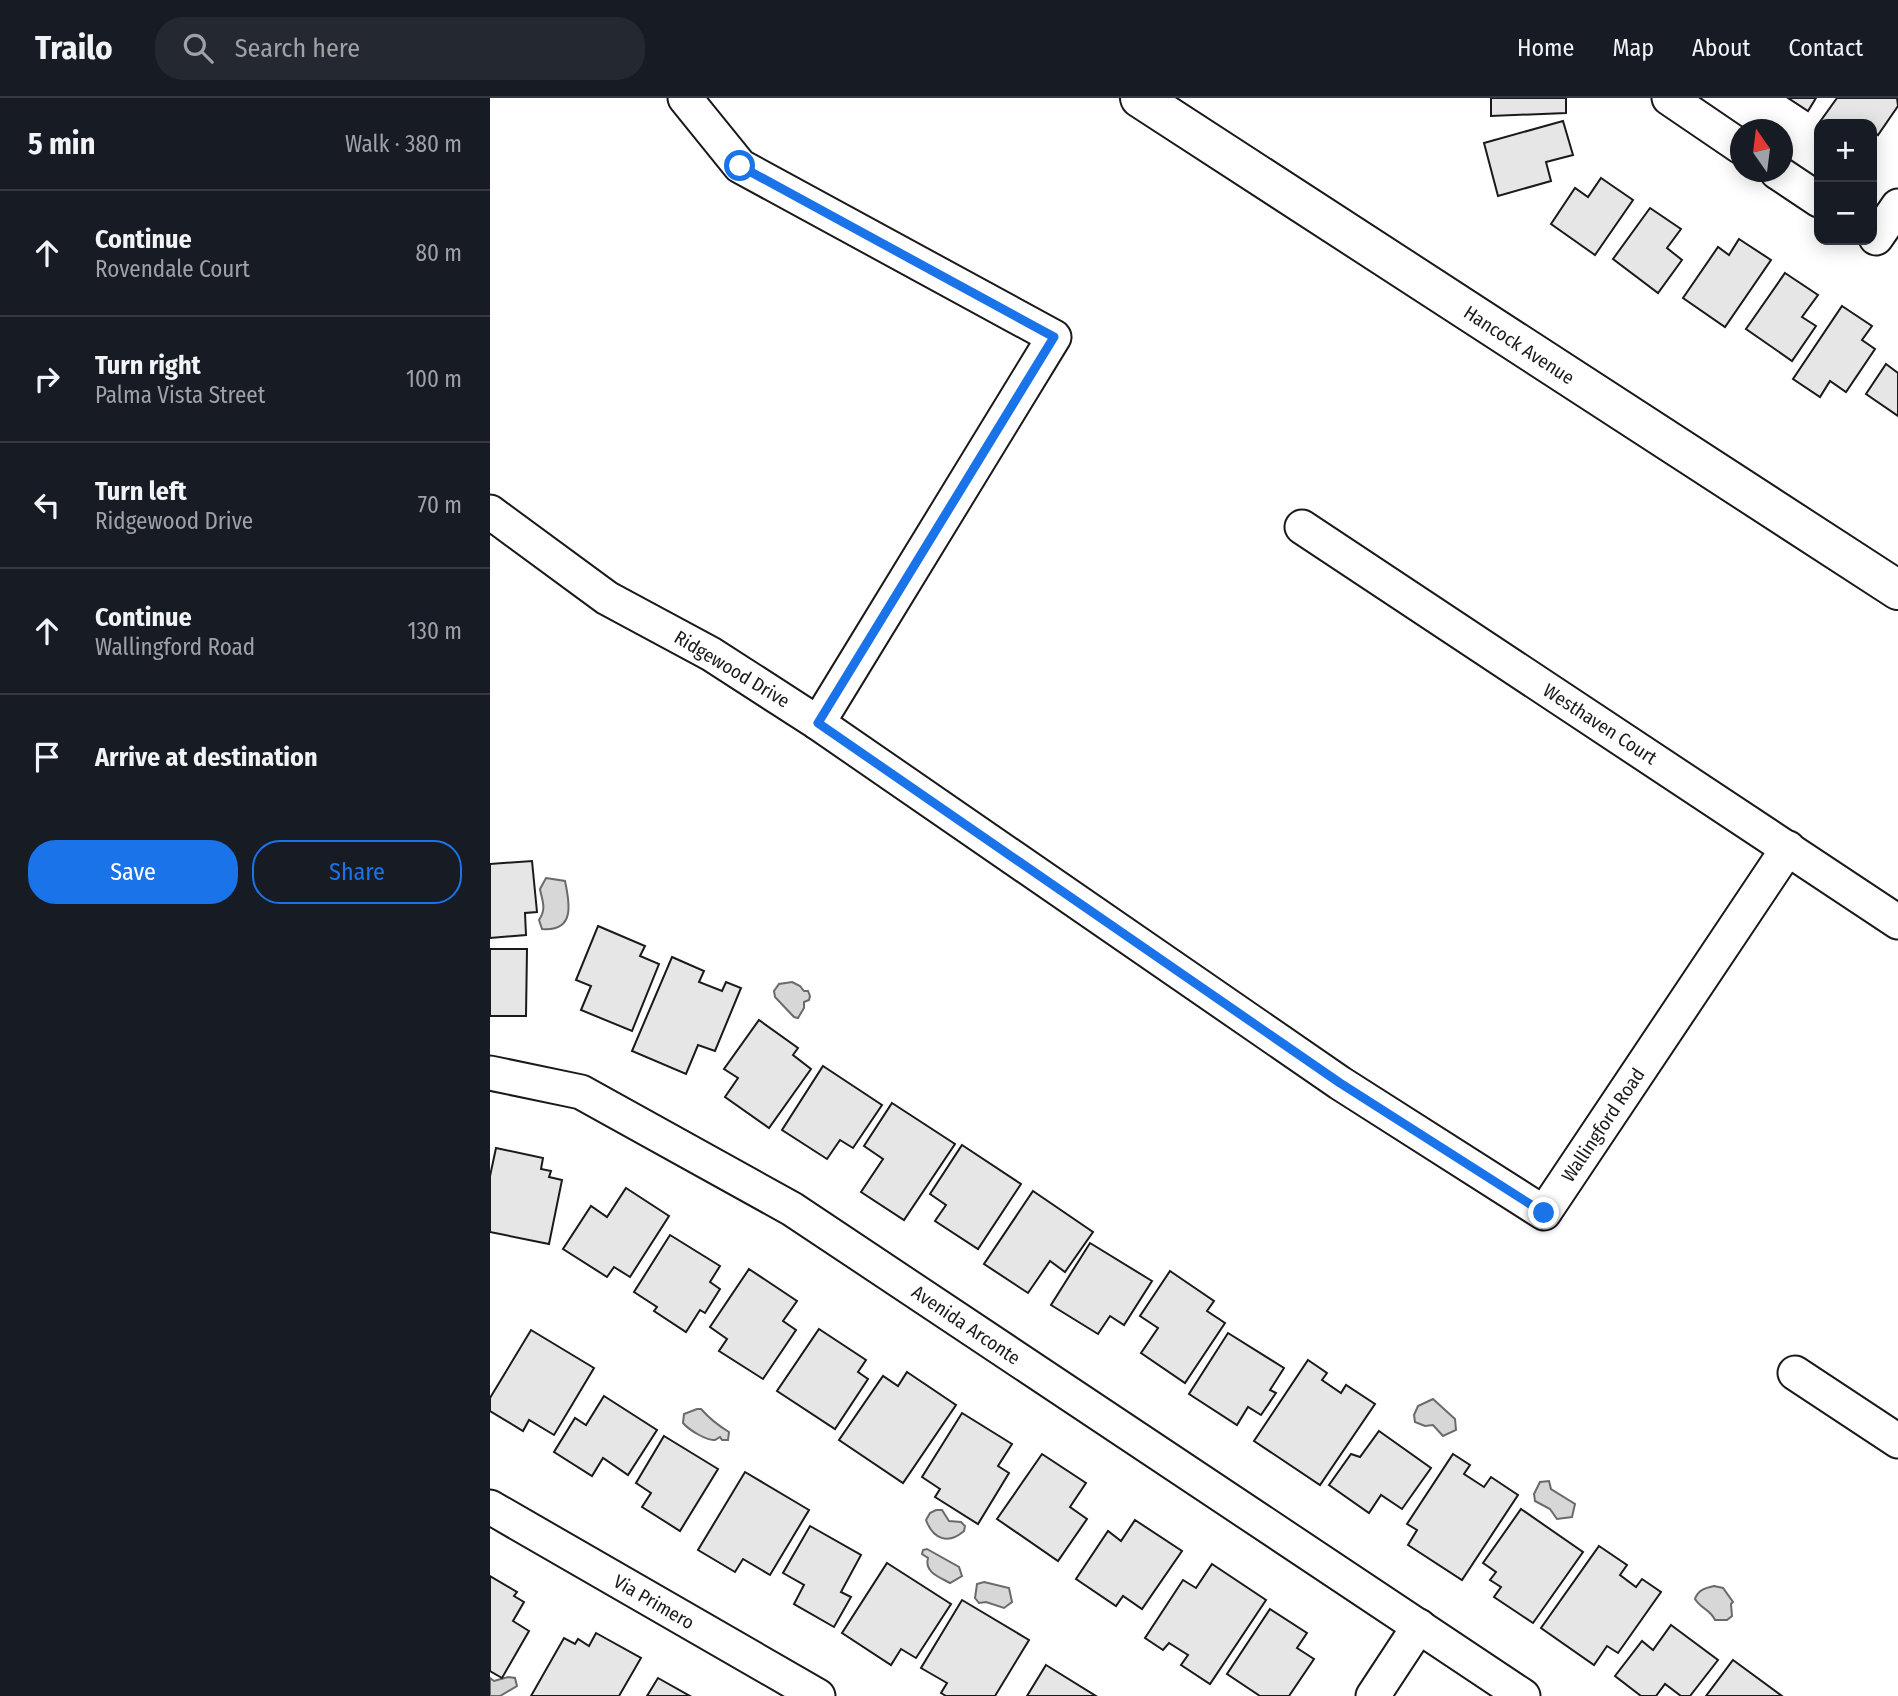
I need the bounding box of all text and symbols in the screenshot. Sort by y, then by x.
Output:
search box [155,17,645,80]
text: Trailo [35,28,113,68]
icon: search [179,29,217,67]
text: Search here [235,33,360,64]
text: Home [1517,34,1574,62]
text: Map [1612,34,1654,62]
text: About [1692,34,1750,62]
text: Contact [1788,34,1863,62]
north arrow [1730,119,1793,182]
map controls [1814,119,1877,245]
button: + [1814,119,1877,182]
text: 5 min [28,126,95,162]
text: Walk · 380 m [345,130,462,158]
route start [724,150,755,181]
button: − [1814,182,1877,245]
text: Continue [95,224,192,255]
icon: ahead [28,234,66,272]
text: 80 m [415,239,462,267]
text: Rovendale Court [95,255,250,283]
street label: Hancock Avenue [1459,301,1579,389]
text: Turn right [95,350,201,381]
icon: right [28,360,66,398]
text: 100 m [406,365,462,393]
text: Palma Vista Street [95,381,265,409]
text: Turn left [95,476,187,507]
icon: left [28,486,66,524]
text: 70 m [418,491,462,519]
text: Ridgewood Drive [95,507,253,535]
text: Continue [95,602,192,633]
icon: ahead [28,612,66,650]
text: 130 m [408,617,462,645]
street label: Ridgewood Drive [670,625,794,713]
text: Wallingford Road [95,633,255,661]
street label: Westhaven Court [1539,679,1662,770]
icon: arrive [28,738,66,776]
text: Arrive at destination [95,742,318,773]
button: Save [28,840,238,904]
button: Share [252,840,462,904]
street label: Wallingford Road [1556,1064,1650,1186]
route end [1528,1197,1559,1228]
street label: Avenida Arconte [907,1280,1025,1370]
street label: Via Primero [610,1570,698,1634]

